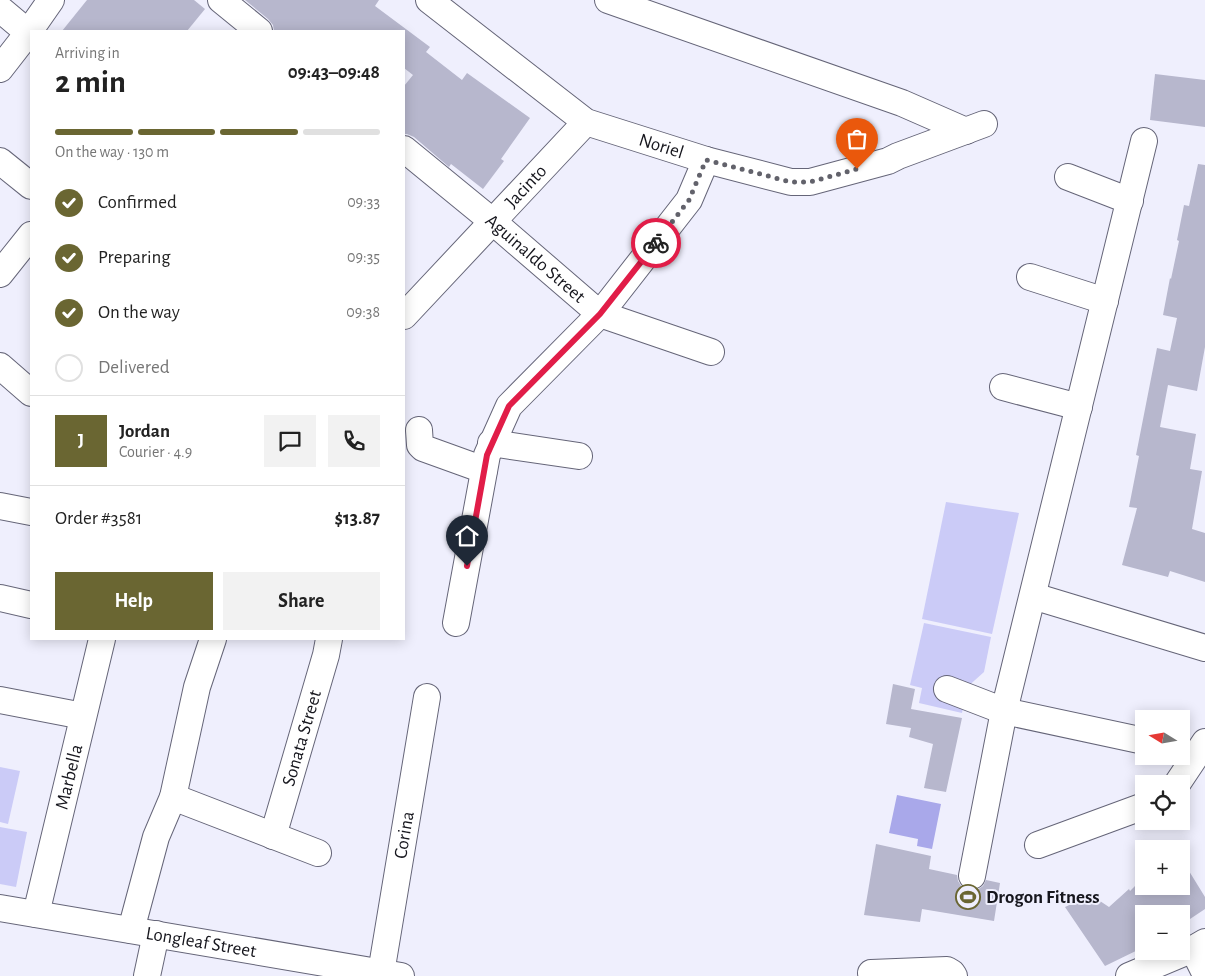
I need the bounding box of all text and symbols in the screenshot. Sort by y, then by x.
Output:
text: Arriving in [55,45,120,61]
text: 09:43–09:48 [288,63,380,82]
text: 2 min [55,66,126,98]
pin [836,118,878,169]
icon: bag [843,125,871,153]
street label: Noriel [637,130,686,162]
text: On the way · 130 m [55,144,169,160]
street label: Jacinto [501,161,550,211]
icon: check [55,189,83,217]
text: Confirmed [98,193,177,212]
text: 09:33 [347,194,380,210]
street label: Aguinaldo Street [482,210,589,306]
courier [631,218,681,268]
icon: bike [642,229,670,257]
icon: check [55,244,83,272]
text: Preparing [98,248,171,267]
text: 09:35 [347,249,380,265]
icon: check [55,299,83,327]
text: On the way [98,303,180,322]
text: 09:38 [346,304,380,320]
text: Delivered [98,358,170,377]
button: chat [264,415,316,467]
button: phone [328,415,380,467]
text: Jordan [119,422,170,441]
text: J [78,431,84,450]
text: Courier · 4.9 [119,444,192,460]
text: Order #3581 [55,509,142,528]
text: $13.87 [334,509,380,528]
pin [446,515,488,566]
icon: home [453,522,481,550]
button: Help [55,572,213,630]
button: Share [223,572,380,630]
street label: Sonata Street [279,688,325,788]
north arrow [1135,710,1190,765]
map controls [1135,710,1190,960]
street label: Marbella [52,742,86,811]
button: locate [1135,775,1190,830]
street label: Corina [391,809,417,860]
button: + [1135,840,1190,895]
sports icon: Drogon Fitness [955,884,981,910]
place label: Drogon Fitness [986,888,1100,907]
button: − [1135,905,1190,960]
street label: Longleaf Street [145,923,258,961]

